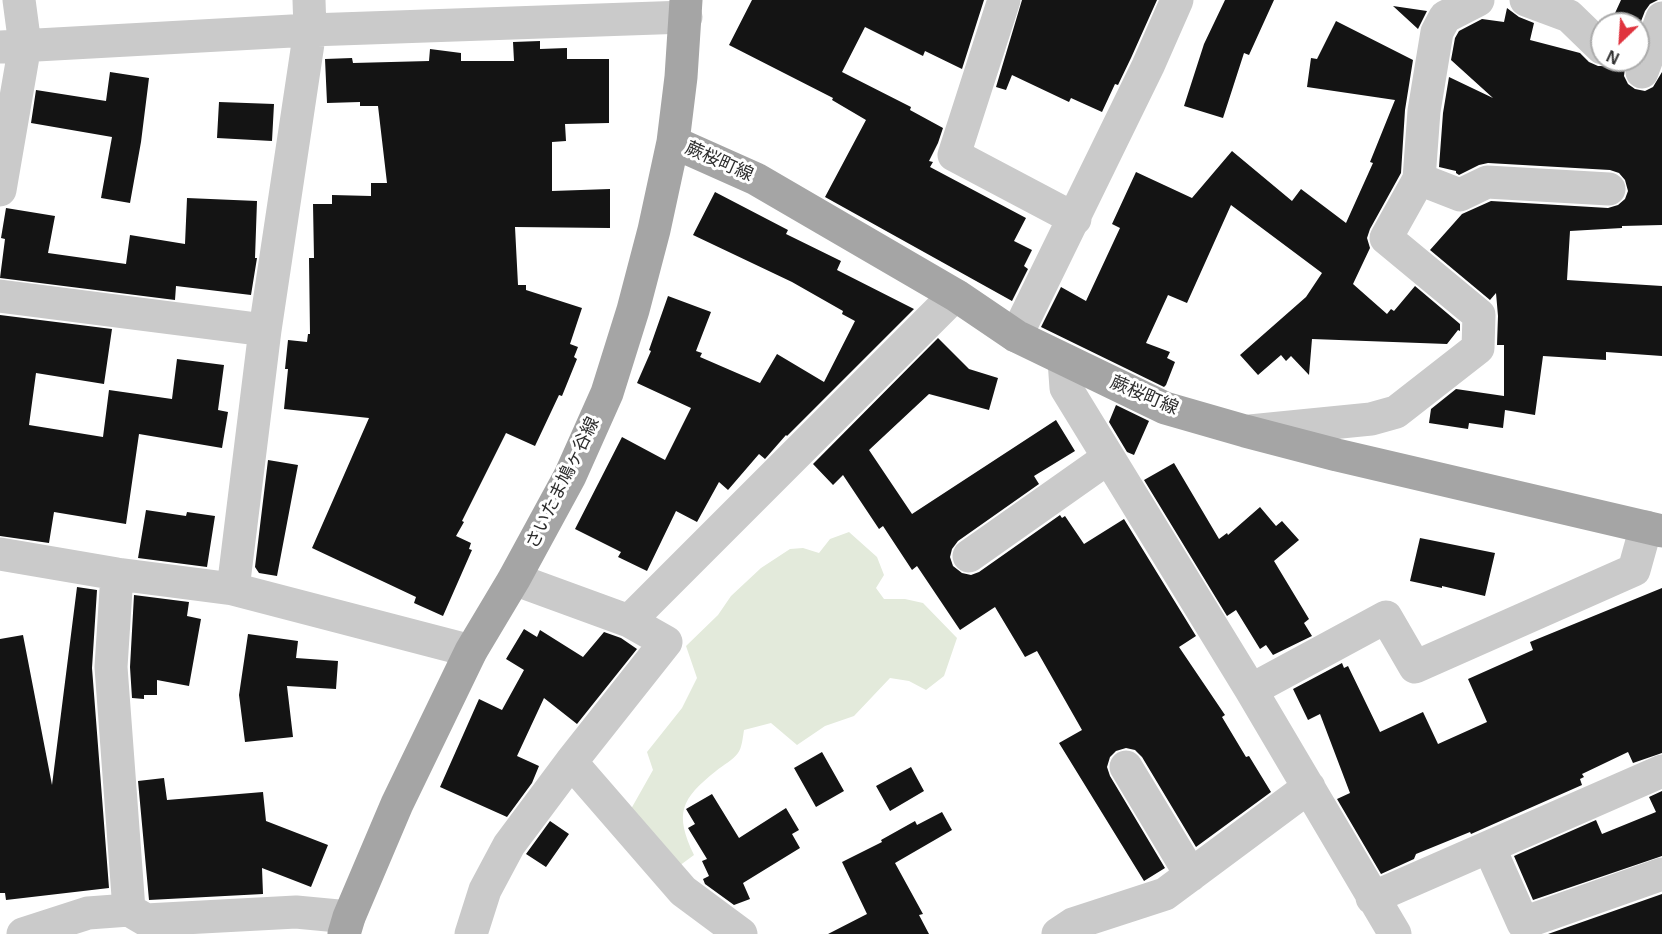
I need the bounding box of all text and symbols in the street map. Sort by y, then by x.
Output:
north arrow [1590,12,1650,72]
text: N [1604,47,1622,67]
street label: 蕨桜町線 [682,137,756,187]
street label: 蕨桜町線 [1107,372,1181,420]
street label: さいたま鳩ヶ谷線 [522,414,604,552]

